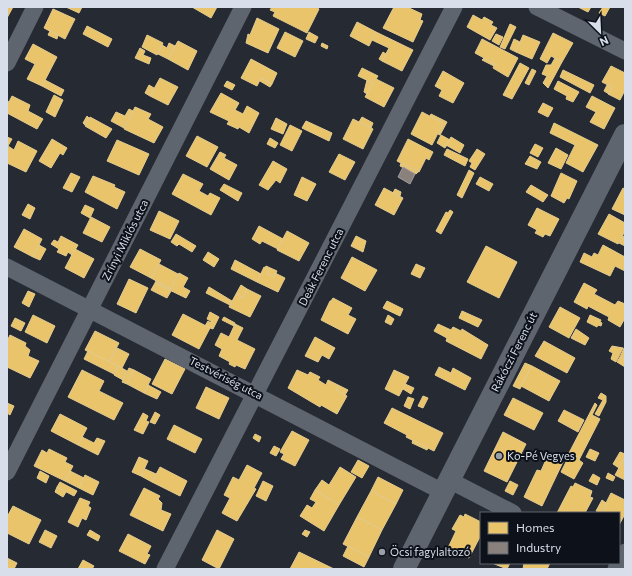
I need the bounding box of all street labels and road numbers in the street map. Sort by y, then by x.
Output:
street label: Zrínyi Miklós utca [99,197,151,282]
street label: Deák Ferenc utca [295,226,346,308]
street label: Rákóczi Ferenc út [488,309,539,394]
street label: Testvériség utca [187,353,265,402]

